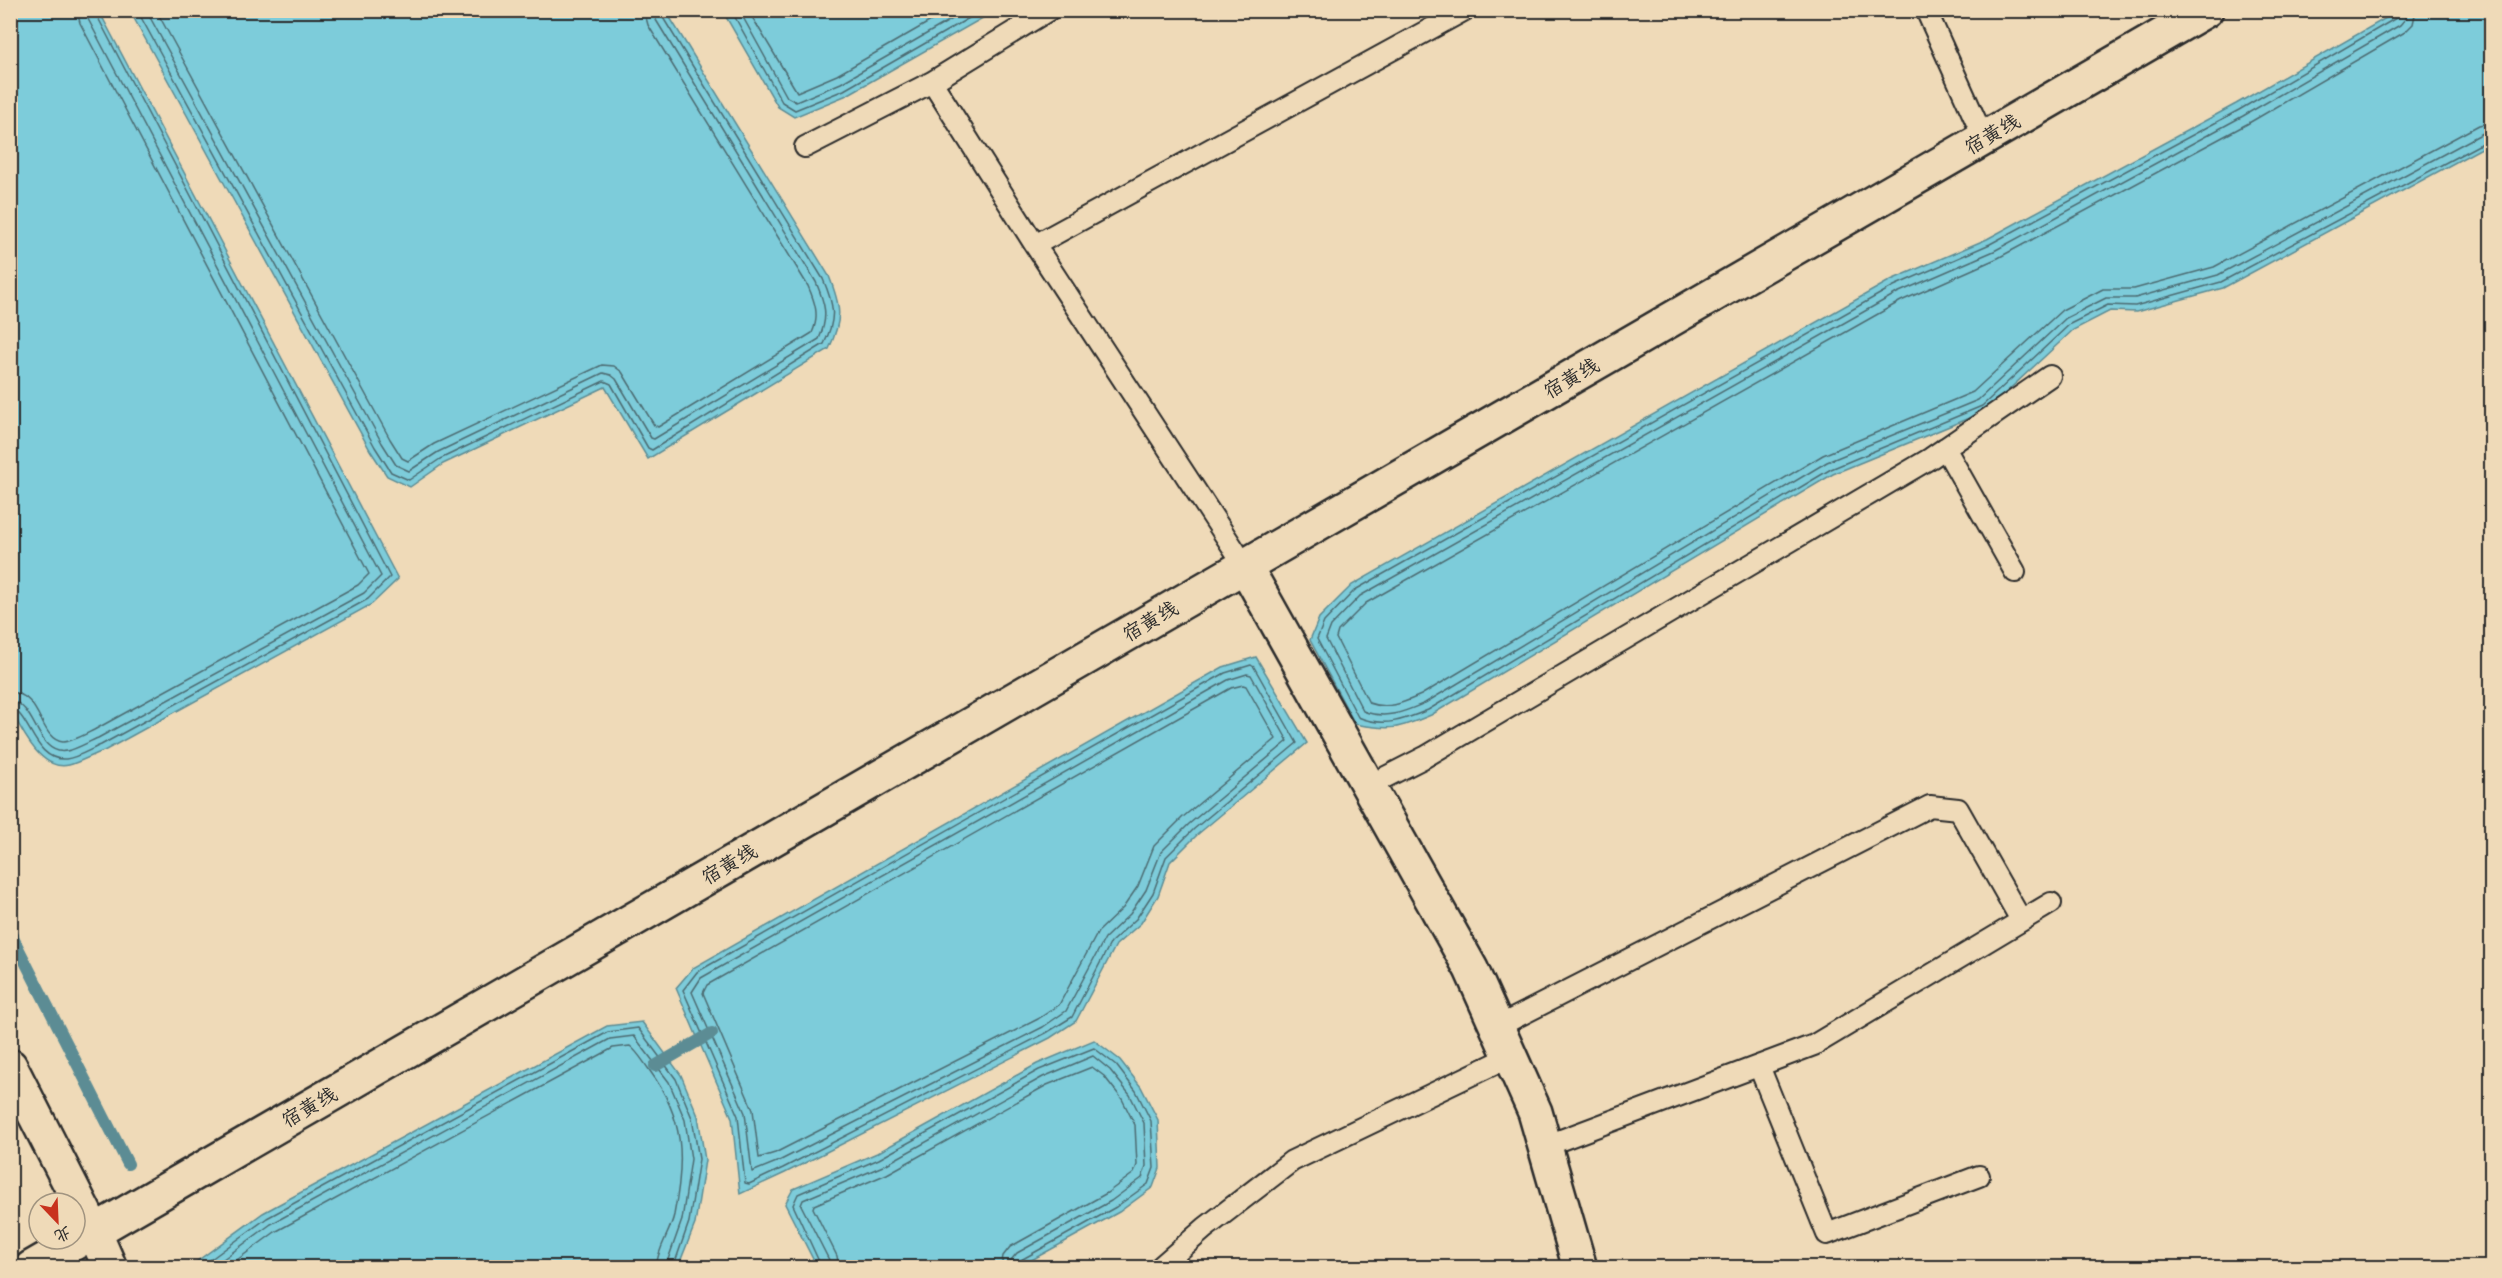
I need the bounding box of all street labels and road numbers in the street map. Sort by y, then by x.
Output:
street label: 宿黄线 [1960,109,2024,159]
street label: 宿黄线 [1539,353,1603,403]
street label: 宿黄线 [1118,596,1182,646]
street label: 宿黄线 [697,839,761,889]
street label: 宿黄线 [277,1082,341,1132]

